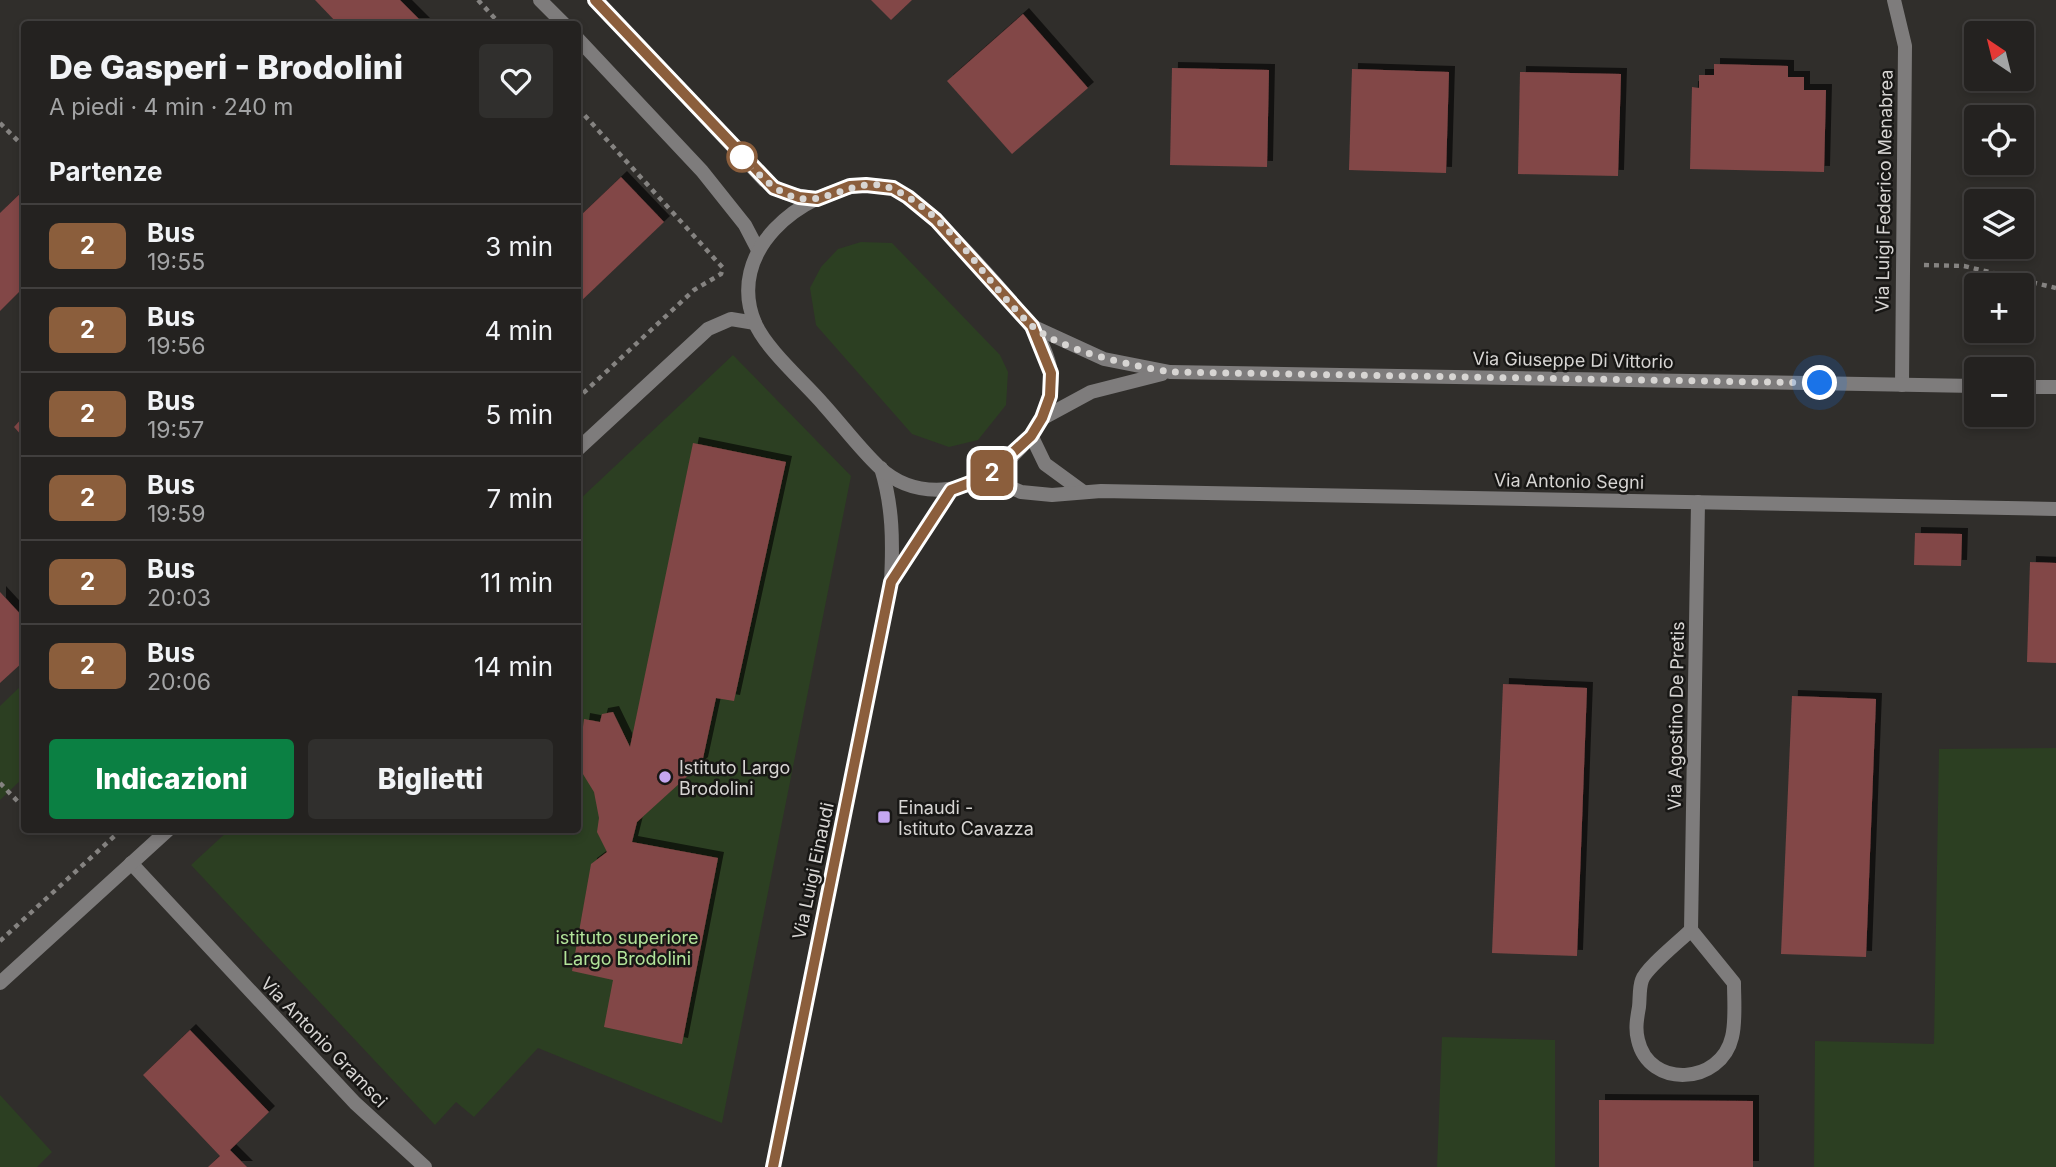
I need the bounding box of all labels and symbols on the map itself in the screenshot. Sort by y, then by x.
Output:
north arrow [1964,21,2034,91]
street label: Via Luigi Federico Menabrea [1871,69,1897,313]
unlabelled marker [727,142,757,172]
street label: Via Giuseppe Di Vittorio [1472,348,1674,372]
your location [1802,365,1837,400]
line badge: 2 [969,450,1015,496]
street label: Via Antonio Segni [1494,469,1644,493]
street label: Via Agostino De Pretis [1664,621,1688,811]
place label: Istituto Largo Brodolini [679,757,790,799]
marker: Istituto Largo Brodolini [657,769,673,785]
place label: Einaudi - Istituto Cavazza [898,797,1034,839]
street label: Via Luigi Einaudi [788,801,838,941]
marker: Einaudi - Istituto Cavazza [876,809,892,825]
park label: istituto superiore Largo Brodolini [555,927,699,969]
street label: Via Antonio Gramsci [257,973,391,1111]

